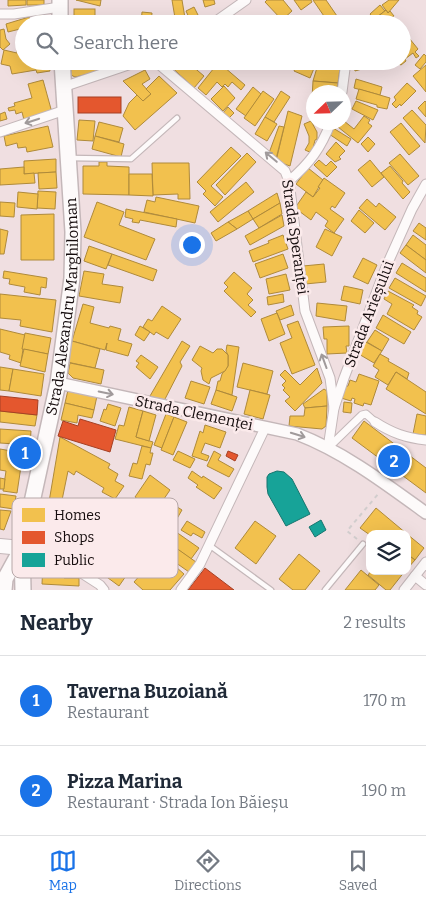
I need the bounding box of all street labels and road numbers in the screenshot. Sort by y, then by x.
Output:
street label: Strada Speranței [277,178,312,296]
street label: Strada Alexandru Marghiloman [42,197,82,417]
street label: Strada Arieșului [340,258,399,370]
street label: Strada Clemenței [133,392,255,435]

